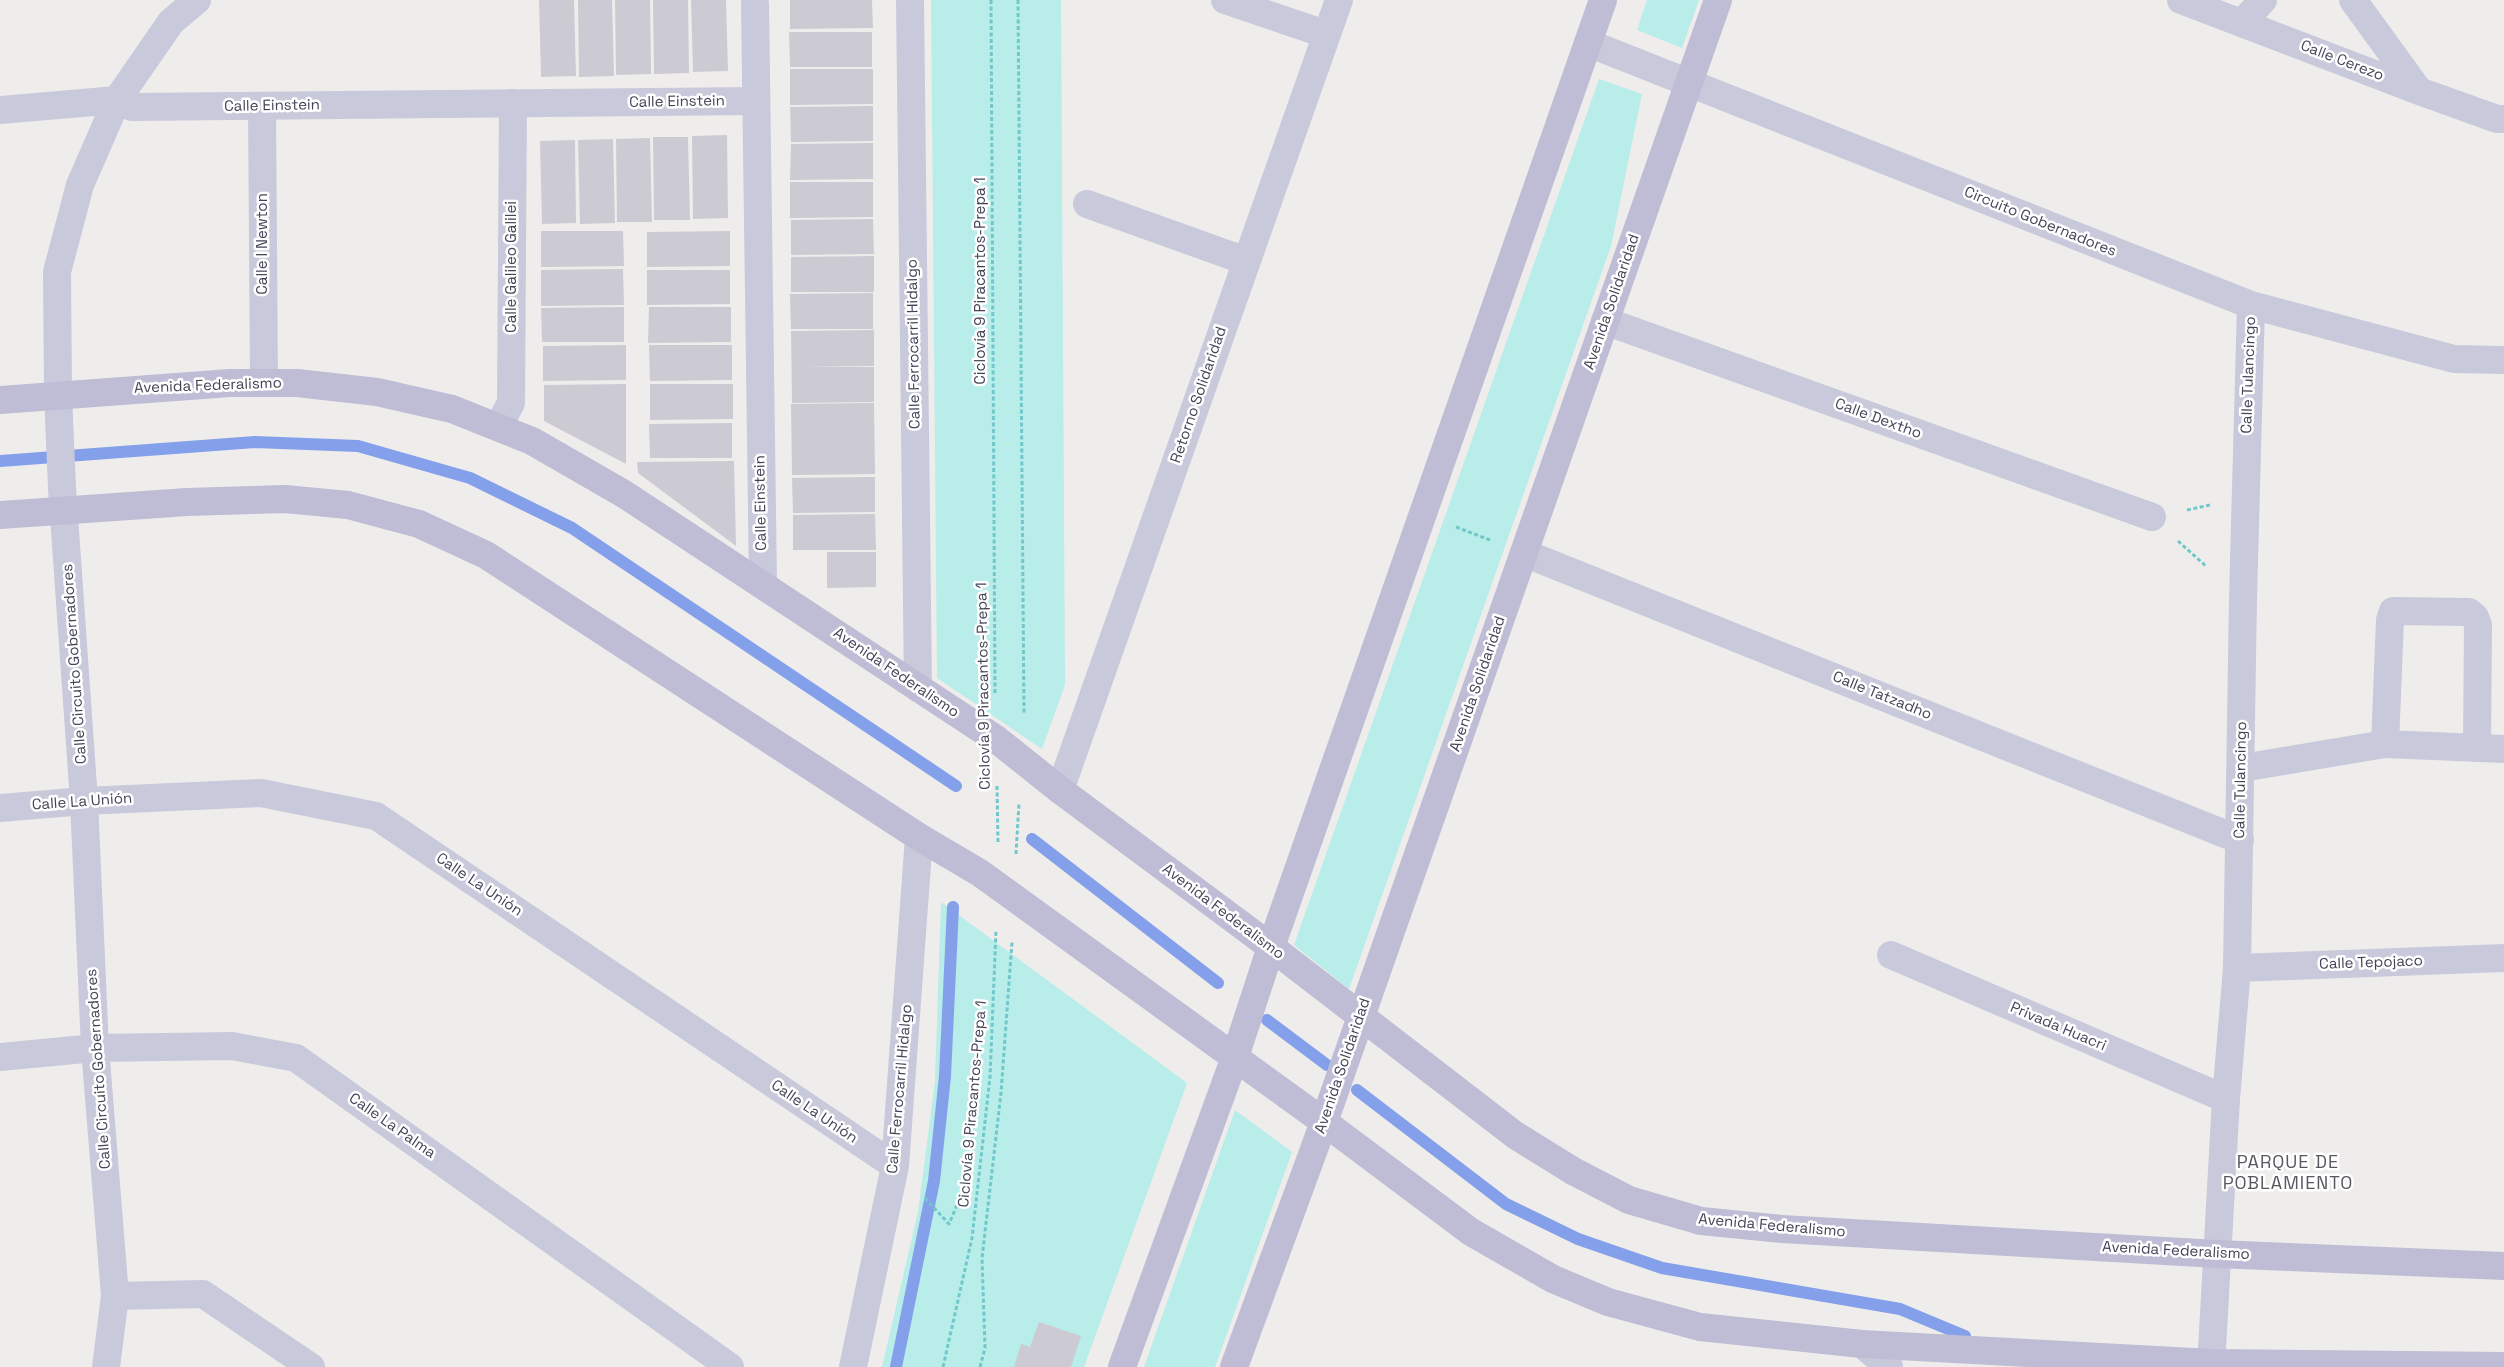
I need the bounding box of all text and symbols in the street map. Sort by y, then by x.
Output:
street label: Calle Cerezo [2298,37,2386,85]
street label: Calle Einstein [629,92,725,112]
street label: Calle Einstein [224,96,320,116]
street label: Ciclovía 9 Piracantos-Prepa 1 [972,177,990,385]
street label: Circuito Gobernadores [1961,183,2119,261]
street label: Calle I Newton [254,193,272,295]
street label: Calle Galileo Galilei [503,201,521,333]
street label: Avenida Solidaridad [1580,232,1644,372]
street label: Calle Ferrocarril Hidalgo [904,259,924,429]
street label: Calle Tulancingo [2238,316,2260,434]
street label: Retorno Solidaridad [1167,324,1231,466]
street label: Avenida Federalismo [134,374,282,398]
street label: Calle Dextho [1832,395,1924,443]
street label: Calle Einstein [751,455,771,551]
street label: Calle Circuito Gobernadores [59,563,91,765]
street label: Ciclovía 9 Piracantos-Prepa 1 [973,582,995,790]
street label: Avenida Solidaridad [1446,614,1510,754]
street label: Avenida Federalismo [830,624,962,722]
street label: Calle Tatzadho [1830,668,1934,724]
street label: Calle Tulancingo [2231,721,2251,839]
street label: Calle La Unión [31,790,133,814]
street label: Calle La Unión [432,849,526,921]
street label: Avenida Federalismo [1159,860,1287,964]
street label: Calle Tepojaco [2319,952,2423,974]
street label: Calle Circuito Gobernadores [83,968,115,1170]
street label: Avenida Solidaridad [1311,996,1375,1136]
street label: Privada Huacri [2007,999,2109,1055]
street label: Ciclovía 9 Piracantos-Prepa 1 [955,1000,991,1208]
street label: Calle Ferrocarril Hidalgo [884,1004,916,1174]
street label: Calle La Unión [767,1076,861,1148]
street label: Calle La Palma [345,1089,439,1163]
district label: PARQUE DE POBLAMIENTO [2221,1152,2355,1194]
street label: Avenida Federalismo [1698,1211,1846,1241]
street label: Avenida Federalismo [2102,1238,2250,1264]

